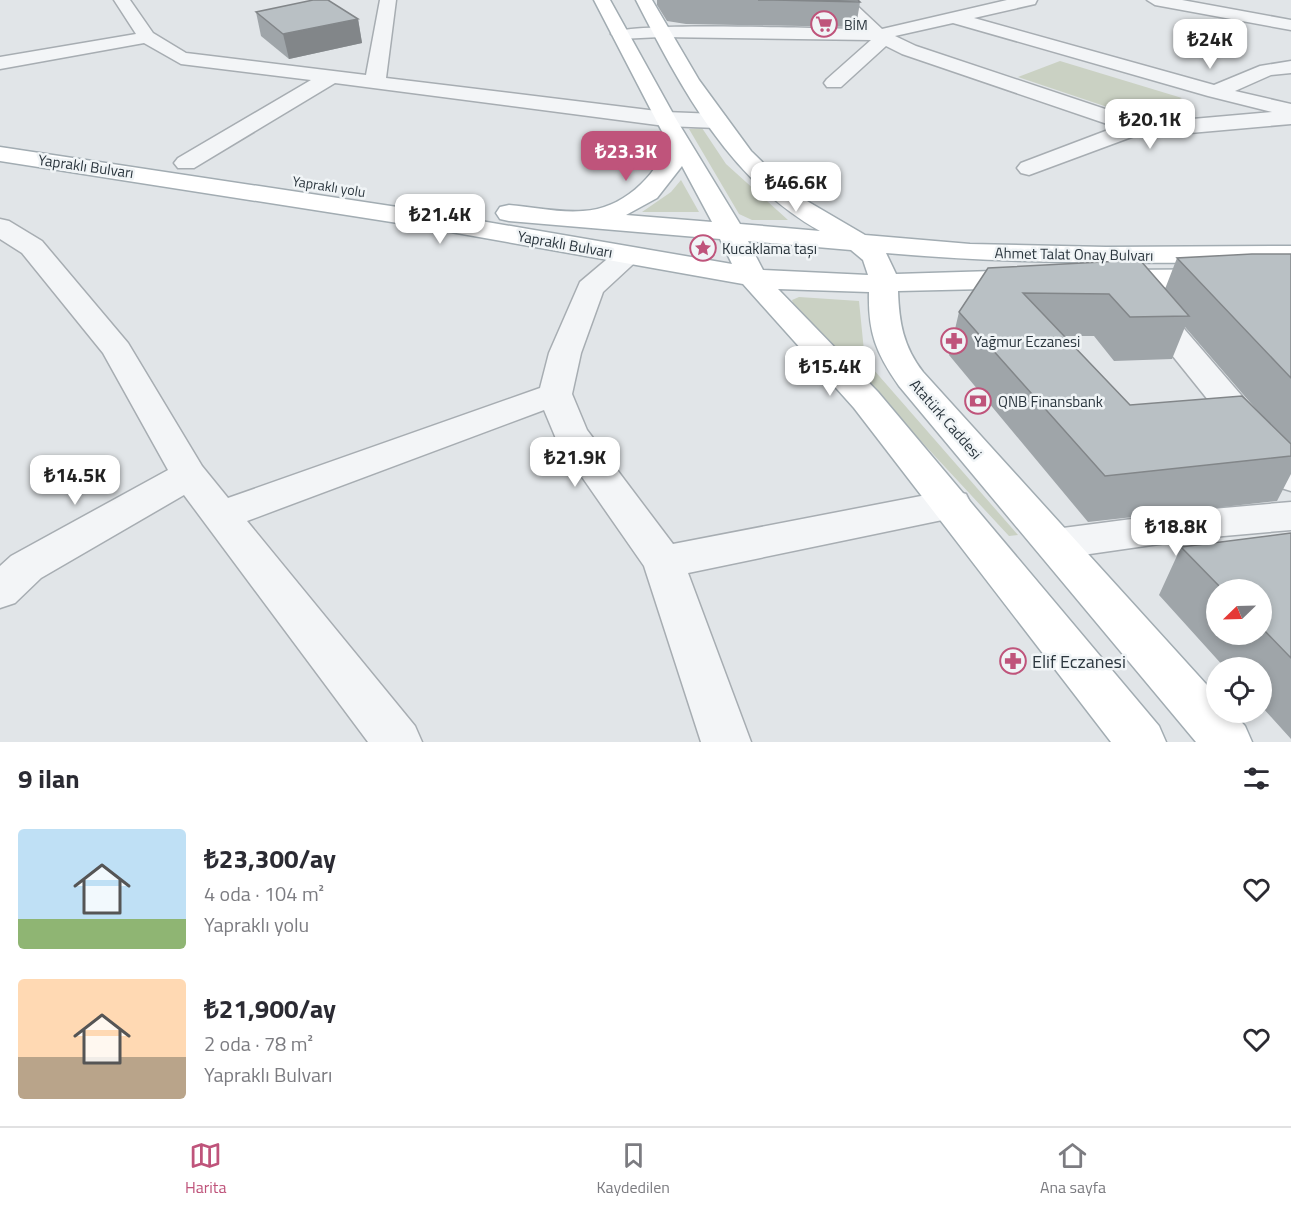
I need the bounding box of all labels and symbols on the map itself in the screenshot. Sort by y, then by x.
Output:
supermarket icon: BİM [809,9,839,39]
place label: BİM [844,14,868,35]
pin: ₺24K [1174,19,1246,70]
pin: ₺20.1K [1101,99,1199,150]
pin: ₺23.3K [577,131,675,182]
street label: Yapraklı Bulvarı [37,148,135,184]
pin: ₺46.6K [747,162,845,213]
street label: Yapraklı yolu [291,170,367,202]
pin: ₺21.4K [391,194,489,245]
street label: Yapraklı Bulvarı [516,224,614,264]
place icon: Kucaklama taşı [688,233,718,263]
place label: Kucaklama taşı [722,237,817,260]
street label: Ahmet Talat Onay Bulvarı [994,241,1154,267]
pharmacy icon: Yağmur Eczanesi [939,326,969,356]
place label: Yağmur Eczanesi [974,330,1080,353]
pin: ₺15.4K [781,346,879,397]
street label: Atatürk Caddesi [905,374,987,464]
bank icon: QNB Finansbank [963,386,993,416]
place label: QNB Finansbank [998,390,1103,413]
pin: ₺21.9K [526,437,624,488]
pin: ₺14.5K [26,455,124,506]
pin: ₺18.8K [1127,506,1225,557]
north arrow [1206,579,1272,645]
pharmacy icon: Elif Eczanesi [998,646,1028,676]
place label: Elif Eczanesi [1032,648,1126,675]

